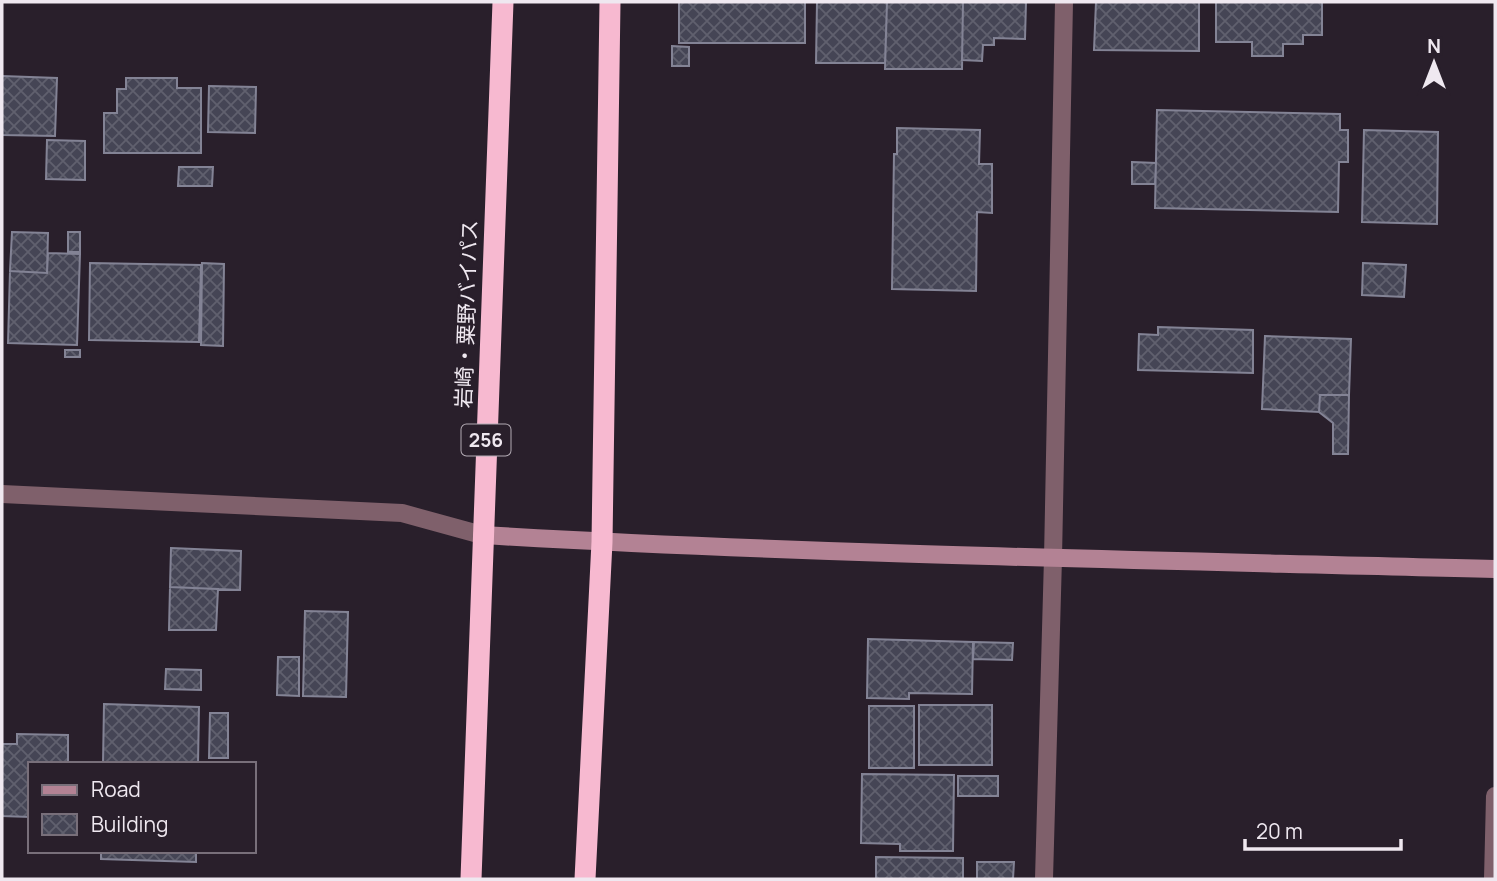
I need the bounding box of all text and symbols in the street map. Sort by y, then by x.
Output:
north arrow [1399,28,1469,98]
text: N [1427,33,1441,59]
street label: 岩崎・粟野バイパス [449,219,483,409]
road number: 256 [462,424,510,456]
legend [28,762,256,853]
text: Road [91,775,141,803]
scale bar [1245,808,1401,852]
text: Building [91,810,168,838]
text: 20 m [1256,817,1303,845]

